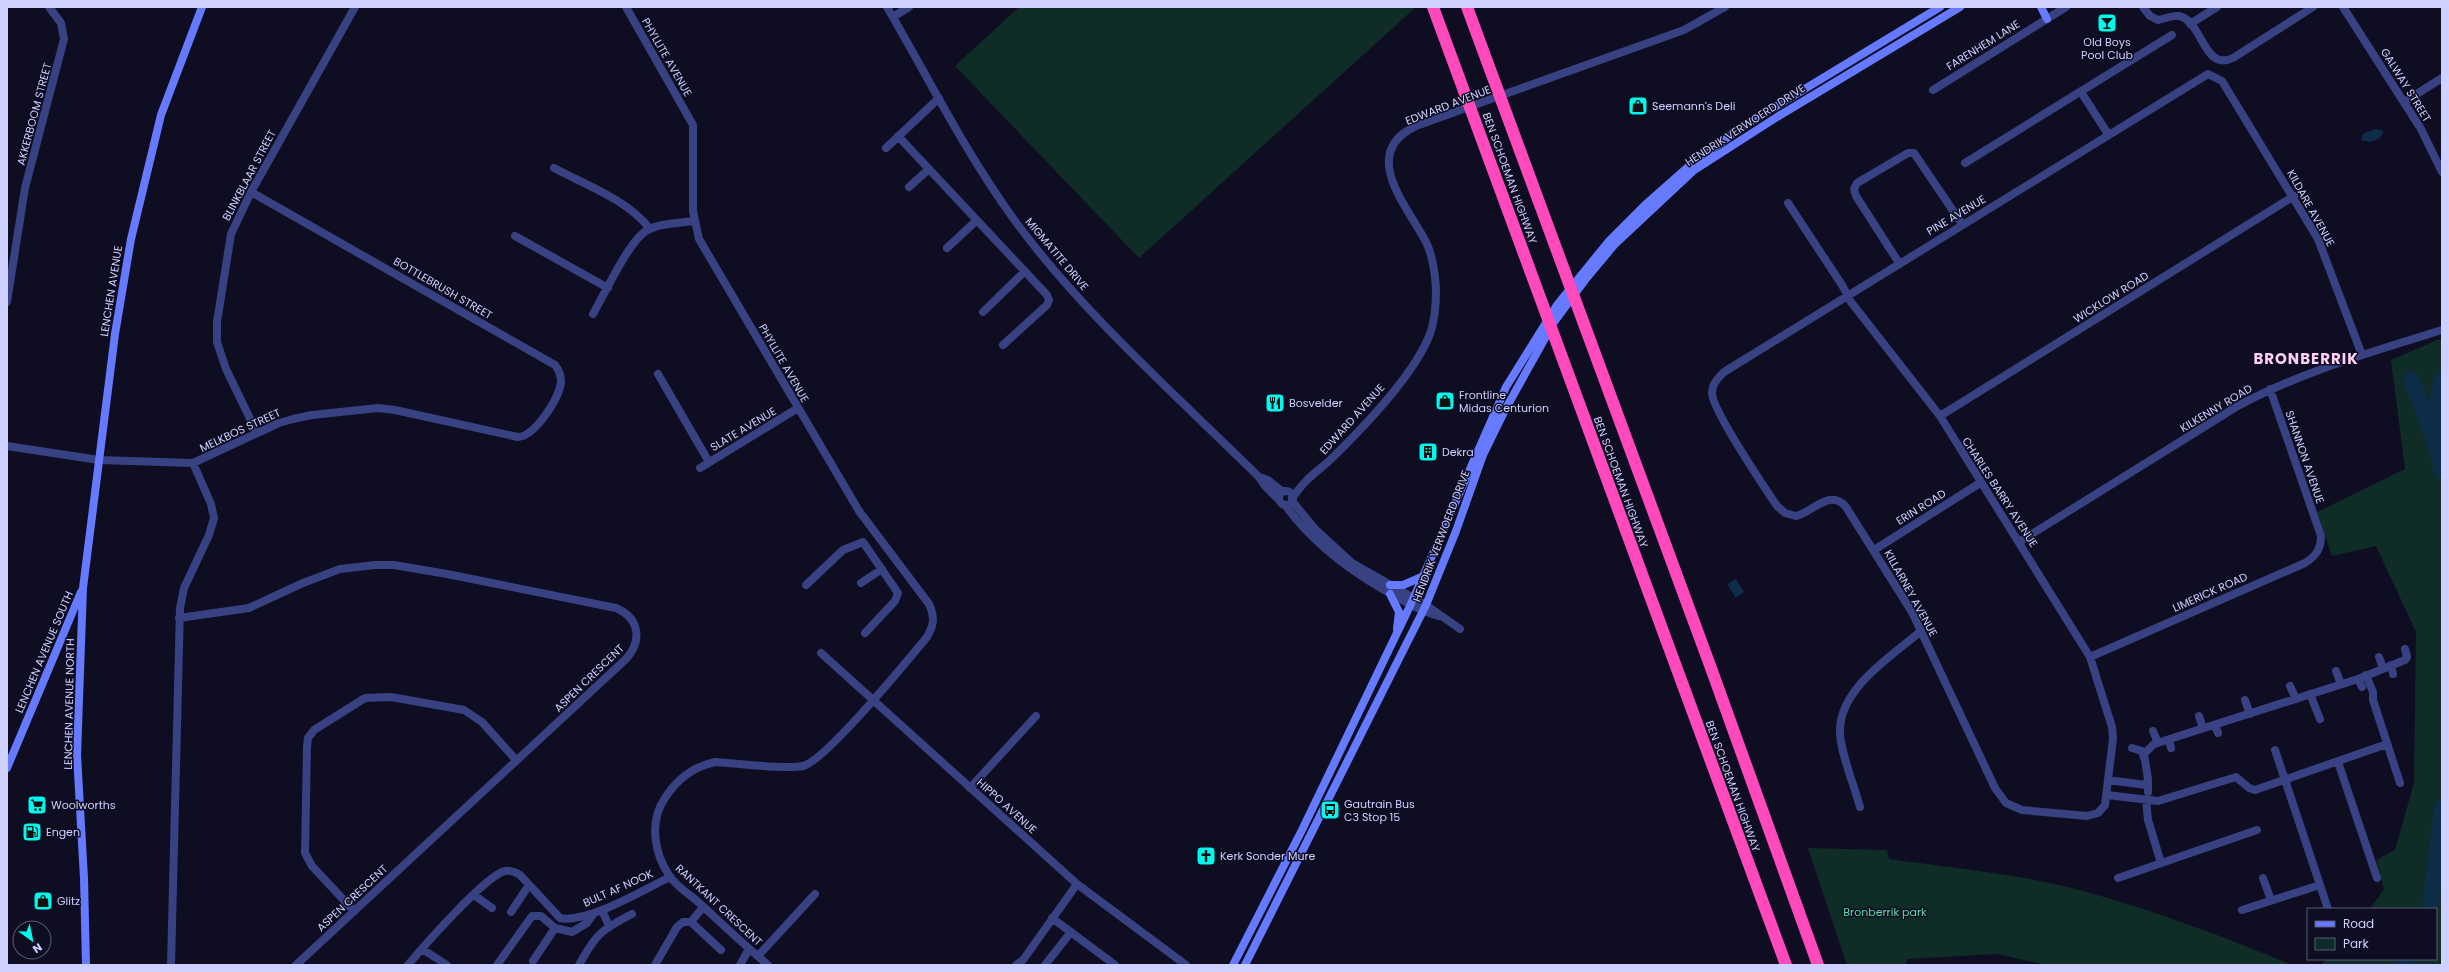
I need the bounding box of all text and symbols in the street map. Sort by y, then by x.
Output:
bar icon: Old Boys Pool Club [2096,12,2118,34]
street label: PHYLLITE AVENUE [638,15,696,99]
street label: FARENHEM LANE [1943,16,2023,74]
place label: Old Boys Pool Club [2081,34,2133,63]
street label: GALWAY STREET [2377,45,2435,125]
street label: AKKERBOOM STREET [13,61,55,167]
street label: HENDRIK VERWOERD DRIVE [1682,80,1808,170]
street label: EDWARD AVENUE [1403,81,1493,129]
shop icon: Seemann's Deli [1627,95,1649,117]
place label: Seemann's Deli [1652,98,1736,114]
street label: BEN SCHOEMAN HIGHWAY [1479,110,1541,246]
street label: BLINKBLAAR STREET [218,127,280,223]
street label: KILDARE AVENUE [2283,167,2339,249]
street label: PINE AVENUE [1923,191,1989,239]
street label: MIGMATITE DRIVE [1022,214,1092,294]
street label: LENCHEN AVENUE [96,244,126,338]
street label: BOTTLEBRUSH STREET [391,253,495,323]
street label: WICKLOW ROAD [2070,267,2152,327]
street label: PHYLLITE AVENUE [755,321,813,405]
district label: BRONBERRIK [2253,348,2359,369]
street label: EDWARD AVENUE [1316,380,1388,458]
street label: KILKENNY ROAD [2177,380,2255,436]
place label: Frontline Midas Centurion [1459,387,1549,416]
shop icon: Frontline Midas Centurion [1434,390,1456,412]
restaurant icon: Bosvelder [1264,392,1286,414]
place label: Bosvelder [1289,395,1343,411]
street label: SLATE AVENUE [707,403,779,455]
street label: MELKBOS STREET [197,404,283,456]
street label: SHANNON AVENUE [2282,408,2328,506]
street label: BEN SCHOEMAN HIGHWAY [1590,414,1652,550]
street label: CHARLES BARRY AVENUE [1958,434,2042,550]
building icon: Dekra [1417,441,1439,463]
place label: Dekra [1442,444,1474,460]
street label: HENDRIK VERWOERD DRIVE [1408,468,1474,604]
street label: ERIN ROAD [1893,485,1949,529]
street label: KILLARNEY AVENUE [1881,547,1941,639]
street label: LIMERICK ROAD [2170,568,2250,616]
street label: LENCHEN AVENUE SOUTH [11,589,77,715]
street label: LENCHEN AVENUE NORTH [60,638,78,770]
street label: ASPEN CRESCENT [550,640,628,716]
street label: BEN SCHOEMAN HIGHWAY [1702,718,1764,854]
street label: HIPPO AVENUE [973,775,1041,837]
supermarket icon: Woolworths [26,794,48,816]
place label: Gautrain Bus C3 Stop 15 [1344,796,1415,825]
place label: Woolworths [51,797,116,813]
bus stop icon: Gautrain Bus C3 Stop 15 [1319,799,1341,821]
fuel station icon: Engen [21,821,43,843]
place label: Engen [46,824,80,840]
church icon: Kerk Sonder Mure [1195,845,1217,867]
place label: Kerk Sonder Mure [1220,848,1316,864]
street label: RANTKANT CRESCENT [672,860,766,950]
street label: ASPEN CRESCENT [313,861,391,935]
street label: BULT AF NOOK [580,865,656,911]
shop icon: Glitz [32,890,54,912]
place label: Glitz [57,893,80,909]
park label: Bronberrik park [1843,904,1927,920]
legend [2307,908,2437,960]
text: Road [2343,915,2374,932]
north arrow [12,920,52,960]
text: Park [2343,935,2370,952]
text: N [30,939,45,957]

